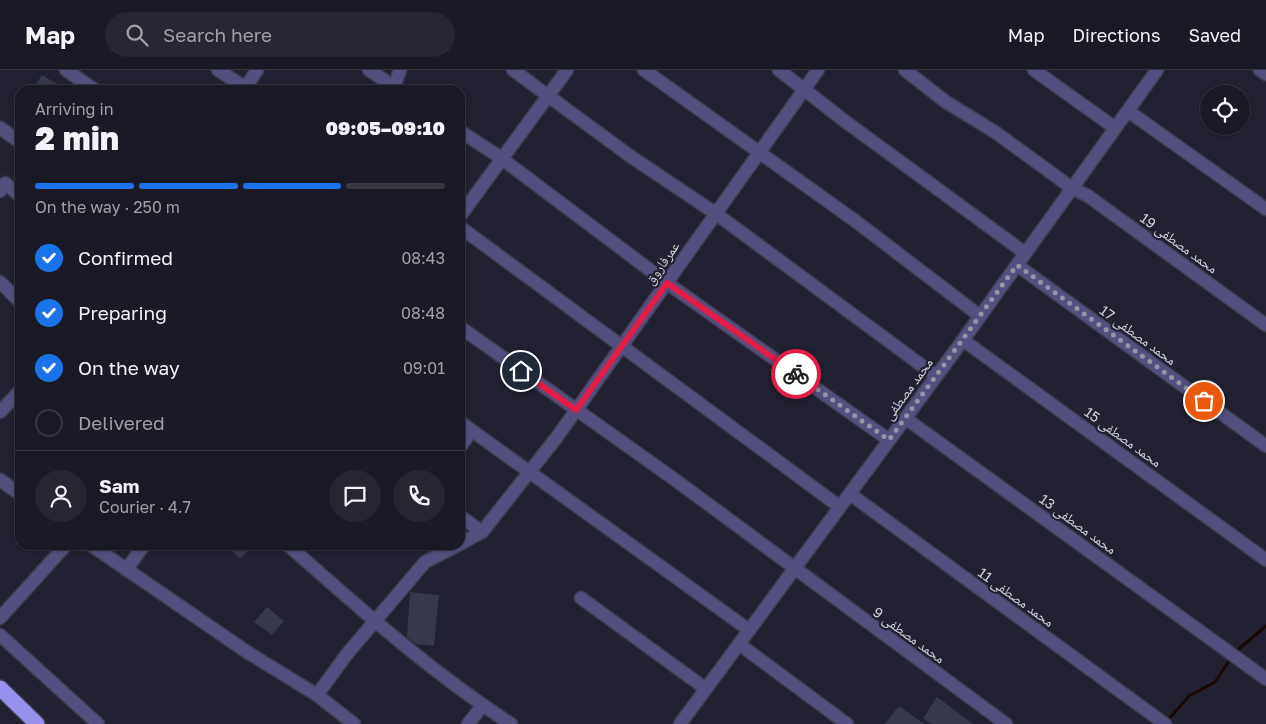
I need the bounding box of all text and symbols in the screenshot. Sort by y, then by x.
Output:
search box [105,12,455,57]
text: Map [25,20,75,49]
icon: search [123,21,151,49]
text: Search here [163,23,272,46]
text: Map [1008,24,1044,46]
text: Directions [1072,24,1160,46]
text: Saved [1188,24,1241,46]
map controls [1200,85,1250,135]
button: locate [1200,85,1250,135]
text: Arriving in [35,99,114,119]
text: 09:05–09:10 [325,116,445,139]
text: 2 min [35,119,119,157]
text: On the way · 250 m [35,197,180,217]
street label: محمد مصطفی 19 [1137,209,1221,277]
street label: عمرفاروق [641,238,683,288]
icon: check [35,244,63,272]
text: Confirmed [78,246,173,269]
text: 08:43 [401,248,445,268]
icon: check [35,299,63,327]
text: Preparing [78,301,167,324]
street label: محمد مصطفی 17 [1096,301,1180,369]
text: 08:48 [401,303,445,323]
courier [771,349,821,399]
pin [500,350,542,392]
icon: check [35,354,63,382]
street label: محمد مصطفی [879,354,937,424]
text: On the way [78,356,180,379]
icon: home [507,357,535,385]
text: 09:01 [403,358,445,378]
icon: bike [782,360,810,388]
pin [1183,380,1225,422]
icon: bag [1190,387,1218,415]
street label: محمد مصطفی 15 [1081,403,1165,471]
text: Delivered [78,411,165,434]
button: person [35,470,87,522]
button: chat [329,470,381,522]
button: phone [393,470,445,522]
text: Sam [99,474,139,497]
street label: محمد مصطفی 13 [1036,490,1120,558]
text: Courier · 4.7 [99,497,191,517]
street label: محمد مصطفی 11 [974,563,1058,631]
street label: محمد مصطفی 9 [869,603,949,667]

